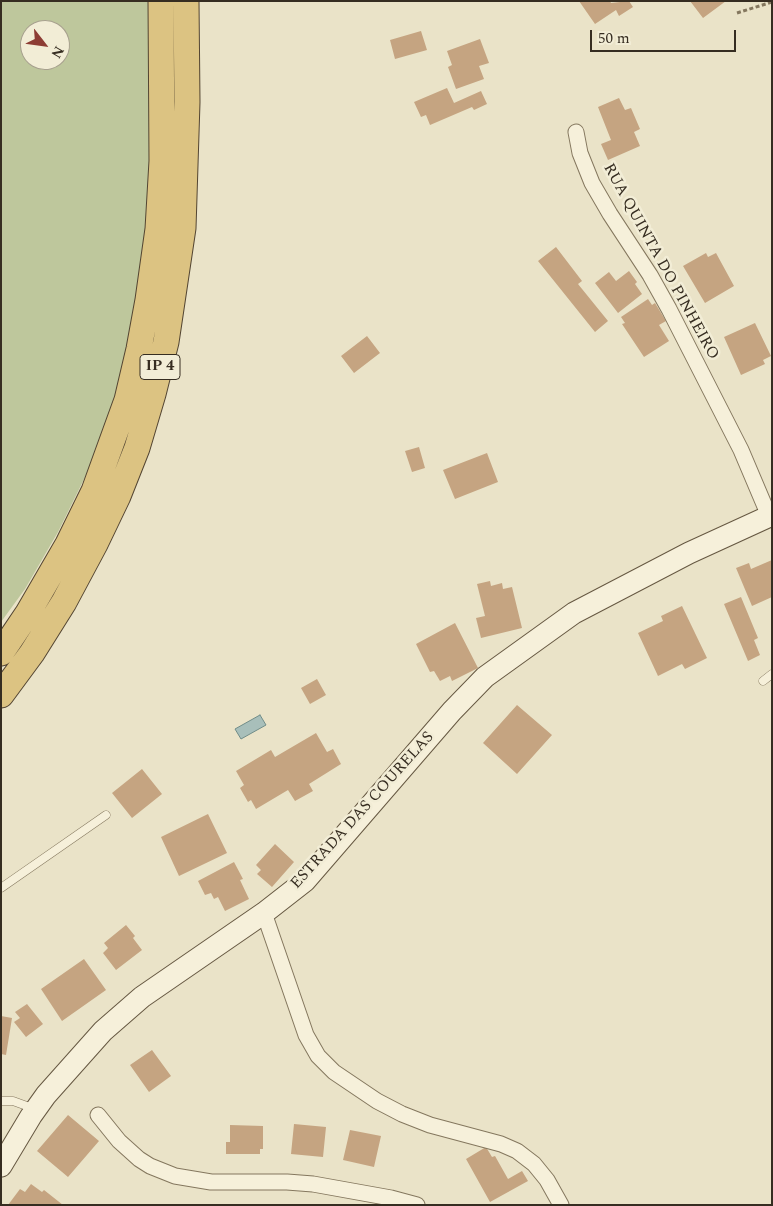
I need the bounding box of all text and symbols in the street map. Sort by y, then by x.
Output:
north arrow [20,20,70,70]
scale bar [593,20,739,52]
text: 50 m [598,27,630,50]
text: N [46,42,70,62]
street label: RUA QUINTA DO PINHEIRO [598,161,722,363]
road number: IP 4 [140,354,180,380]
street label: ESTRADA DAS COURELAS [287,728,439,894]

